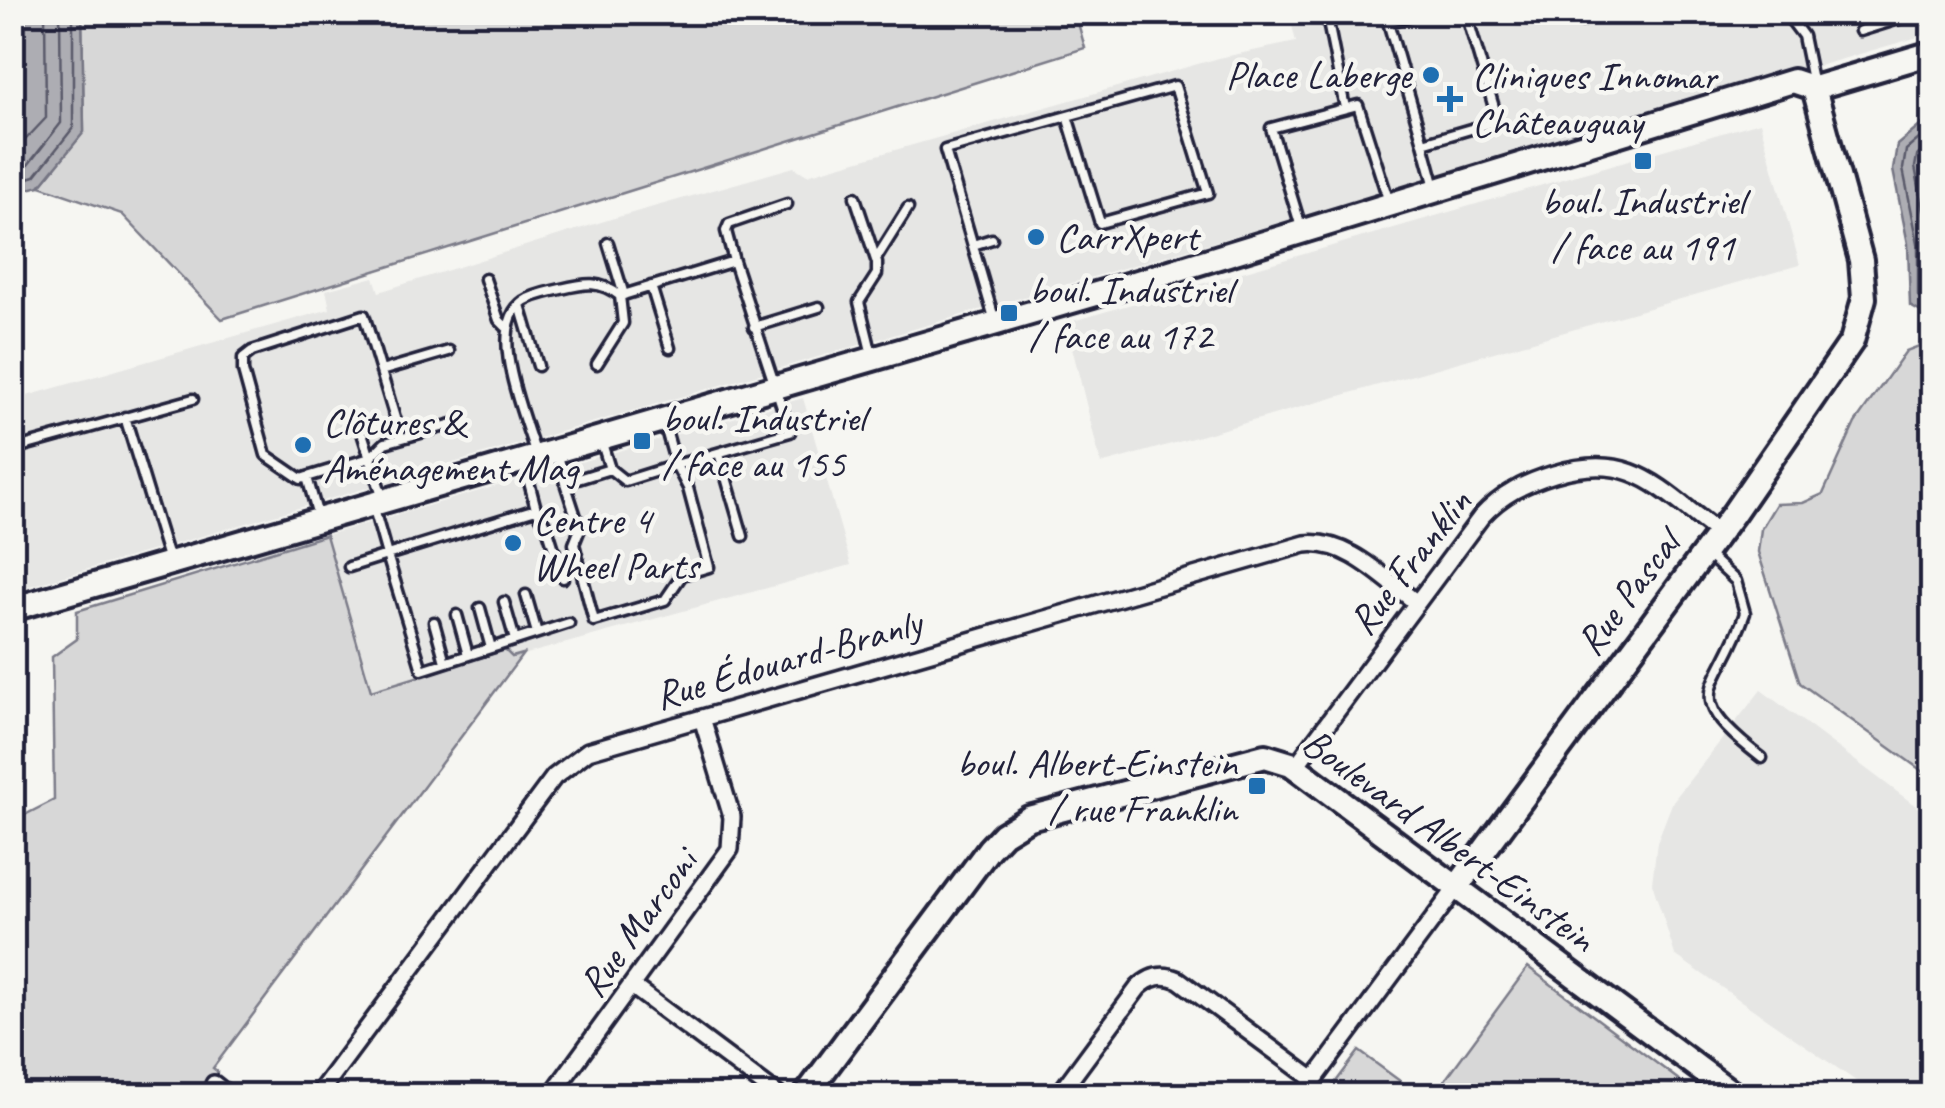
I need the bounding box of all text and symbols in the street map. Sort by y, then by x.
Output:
place label: Place Laberge [1226,50,1414,100]
place label: Cliniques Innomar Châteauguay [1472,51,1719,147]
marker: Place Laberge [1420,64,1442,86]
marker: Cliniques Innomar Châteauguay [1437,86,1463,112]
marker: boul. Industriel / face au 191 [1632,150,1654,172]
place label: boul. Industriel / face au 191 [1541,176,1751,272]
place label: CarrXpert [1056,212,1202,262]
marker: CarrXpert [1025,226,1047,248]
place label: boul. Industriel / face au 172 [1029,265,1239,361]
marker: boul. Industriel / face au 172 [998,302,1020,324]
place label: boul. Industriel / face au 155 [662,393,872,489]
place label: Clôtures & Aménagement Mag [323,397,581,493]
marker: boul. Industriel / face au 155 [631,430,653,452]
marker: Clôtures & Aménagement Mag [292,434,314,456]
street label: Rue Franklin [1337,478,1483,645]
place label: Centre 4 Wheel Parts [533,495,702,591]
street label: Rue Pascal [1565,516,1695,665]
marker: Centre 4 Wheel Parts [502,532,524,554]
street label: Rue Édouard-Branly [649,596,930,721]
street label: Boulevard Albert-Einstein [1293,717,1606,964]
place label: boul. Albert-Einstein / rue Franklin [956,738,1239,834]
marker: boul. Albert-Einstein / rue Franklin [1246,775,1268,797]
street label: Rue Marconi [568,835,711,1007]

